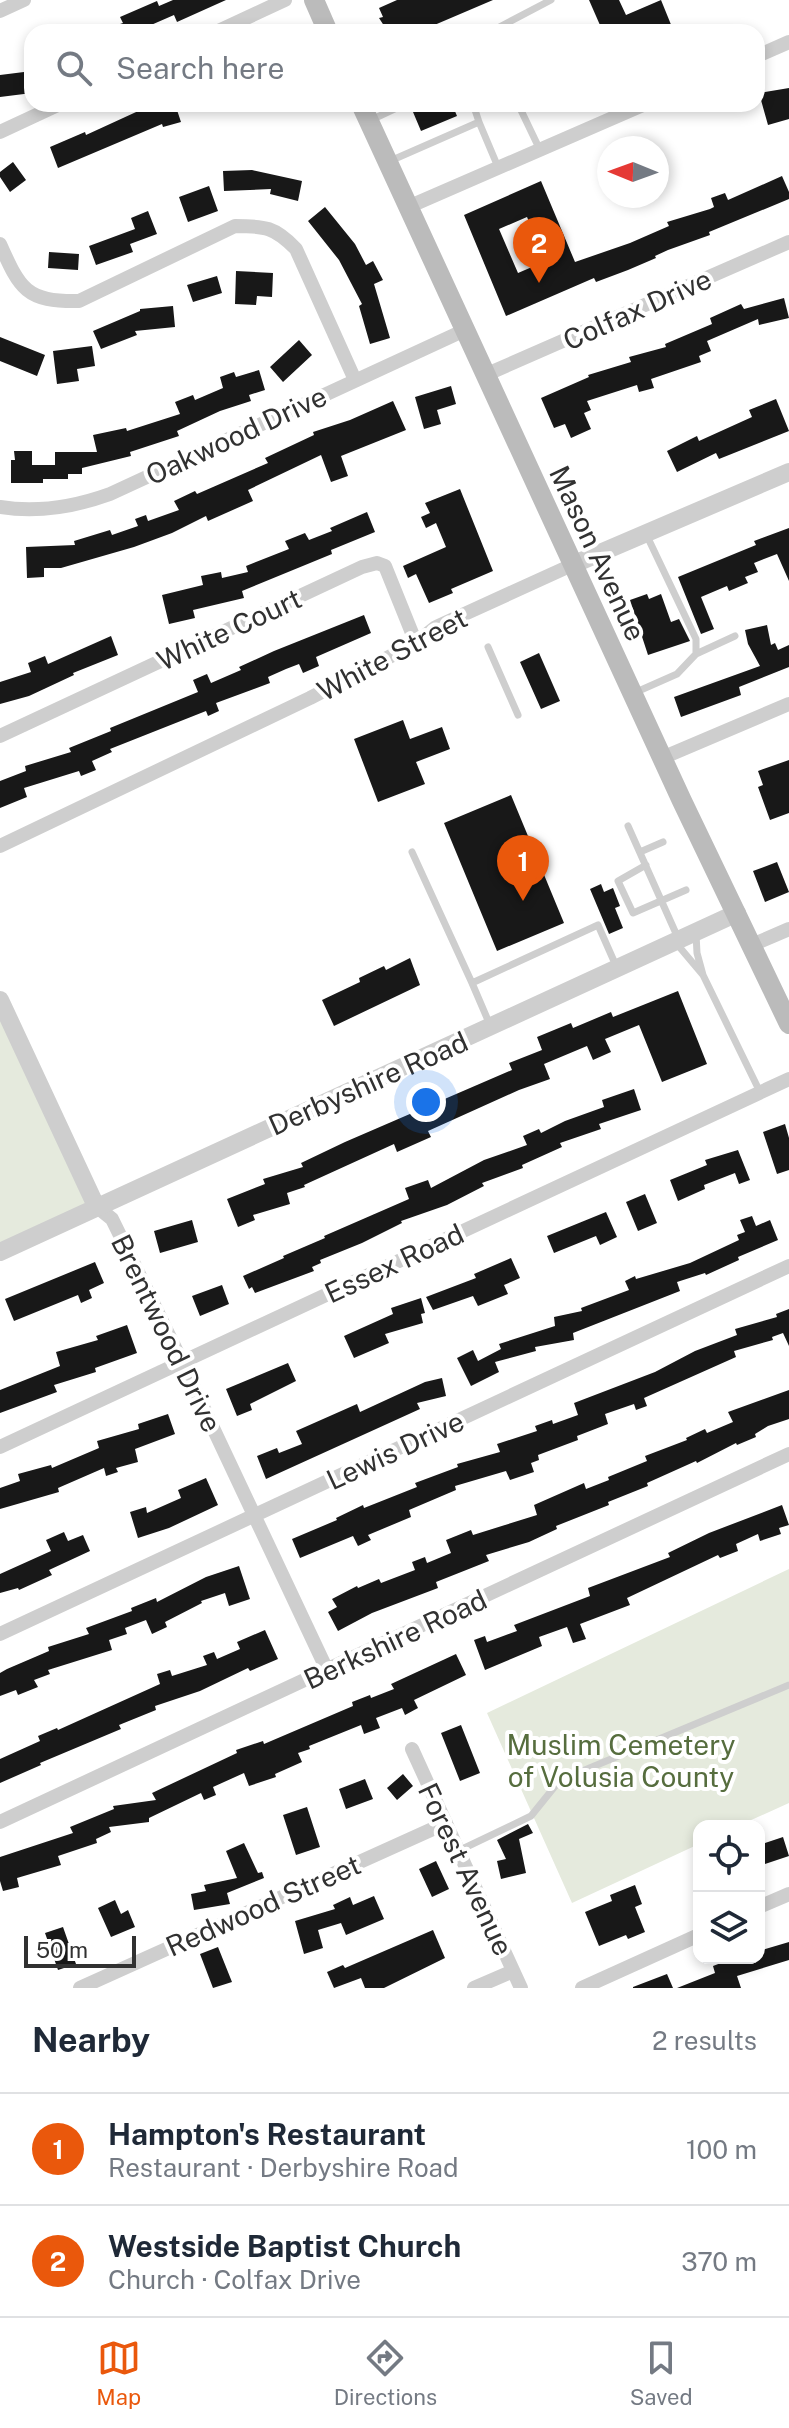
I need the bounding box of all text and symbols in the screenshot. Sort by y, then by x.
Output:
search box [24,24,765,112]
icon: search [52,46,96,90]
text: Search here [116,50,284,86]
north arrow [597,136,669,208]
pin: 2 [513,217,565,283]
street label: Colfax Drive [558,262,716,356]
street label: Oakwood Drive [140,379,332,491]
street label: Mason Avenue [543,460,653,646]
street label: White Court [151,581,307,677]
street label: White Street [312,601,472,707]
pin: 1 [497,835,549,901]
street label: Derbyshire Road [263,1024,473,1142]
your location [406,1082,446,1122]
street label: Essex Road [319,1217,469,1309]
street label: Brentwood Drive [105,1229,229,1437]
street label: Lewis Drive [321,1404,469,1496]
street label: Berkshire Road [298,1582,492,1696]
park label: Muslim Cemetery of Volusia County [507,1728,735,1793]
street label: Forest Avenue [412,1778,520,1960]
map controls [693,1820,765,1964]
button: locate [693,1820,765,1892]
street label: Redwood Street [161,1847,365,1963]
button: layers [693,1892,765,1964]
scale bar [24,1932,136,1968]
text: 50 m [36,1937,88,1963]
text: Nearby [32,2020,150,2060]
text: 2 results [652,2025,757,2056]
text: Hampton's Restaurant [108,2116,426,2152]
text: 1 [52,2134,64,2165]
text: 100 m [686,2134,757,2165]
text: Restaurant · Derbyshire Road [108,2152,458,2183]
text: Westside Baptist Church [108,2228,461,2264]
text: 2 [50,2246,66,2277]
text: 370 m [681,2246,757,2277]
text: Church · Colfax Drive [108,2264,361,2295]
tab: Map [96,2336,141,2410]
tab: Directions [334,2336,437,2410]
tab: Saved [630,2336,693,2410]

